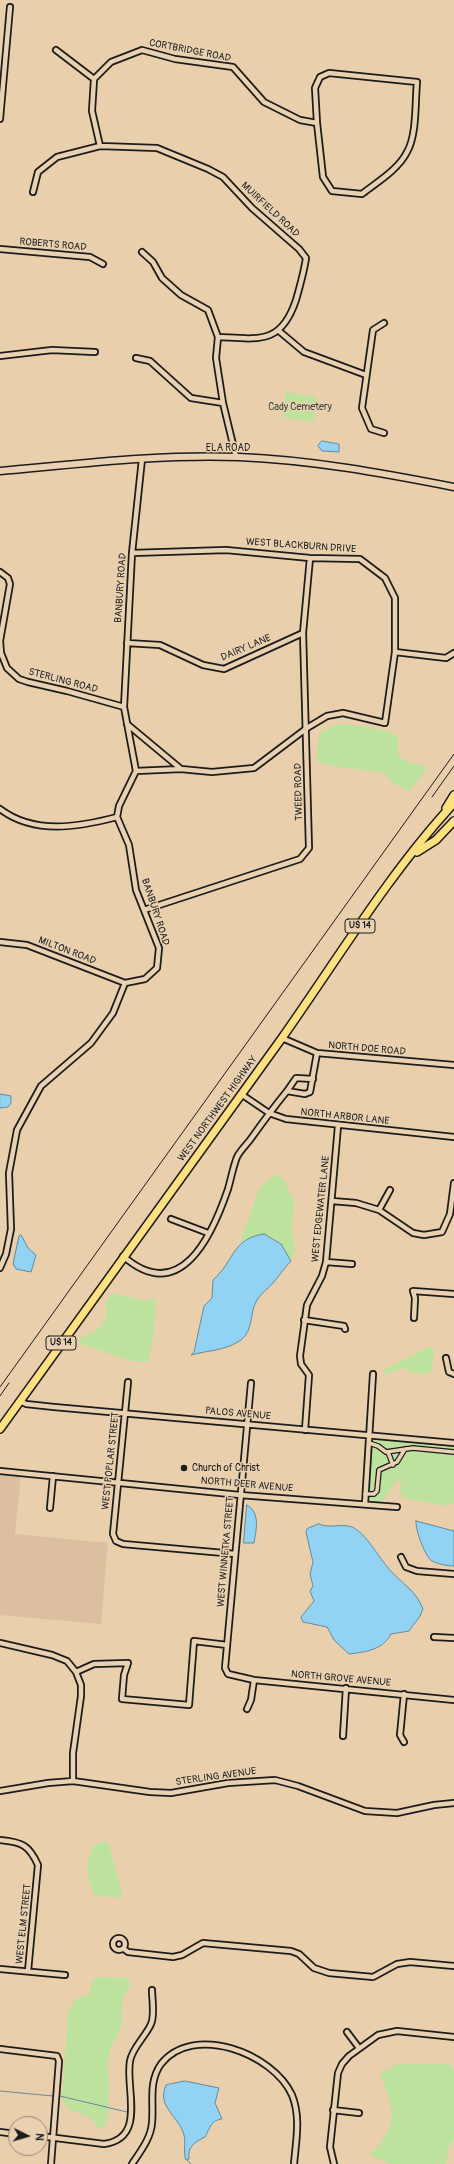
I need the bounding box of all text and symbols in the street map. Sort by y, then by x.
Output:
street label: CORTBRIDGE ROAD [148,37,232,65]
street label: MUIRFIELD ROAD [238,180,302,240]
street label: ROBERTS ROAD [19,236,87,254]
park label: Cady Cemetery [268,401,332,413]
street label: ELA ROAD [206,442,250,454]
street label: WEST BLACKBURN DRIVE [246,536,356,556]
street label: BANBURY ROAD [113,553,129,623]
street label: DAIRY LANE [219,632,273,664]
street label: STERLING ROAD [27,666,99,696]
street label: TWEED ROAD [292,763,306,821]
street label: BANBURY ROAD [138,877,172,947]
road number: US 14 [345,919,375,933]
street label: MILTON ROAD [37,935,97,967]
street label: NORTH DOE ROAD [328,1040,406,1058]
street label: WEST NORTHWEST HIGHWAY [176,1054,260,1164]
street label: NORTH ARBOR LANE [300,1106,390,1128]
street label: WEST EDGEWATER LANE [309,1155,333,1263]
road number: US 14 [46,1336,76,1350]
street label: PALOS AVENUE [205,1405,271,1423]
street label: WEST POPLAR STREET [100,1412,122,1510]
place label: Church of Christ [192,1462,260,1474]
marker: Church of Christ [179,1463,189,1473]
street label: NORTH DEER AVENUE [200,1475,294,1495]
street label: WEST WINNETKA STREET [215,1496,237,1608]
street label: NORTH GROVE AVENUE [291,1669,391,1689]
street label: STERLING AVENUE [175,1765,257,1789]
street label: WEST ELM STREET [14,1883,34,1965]
north arrow [8,2116,48,2156]
text: N [33,2133,46,2141]

